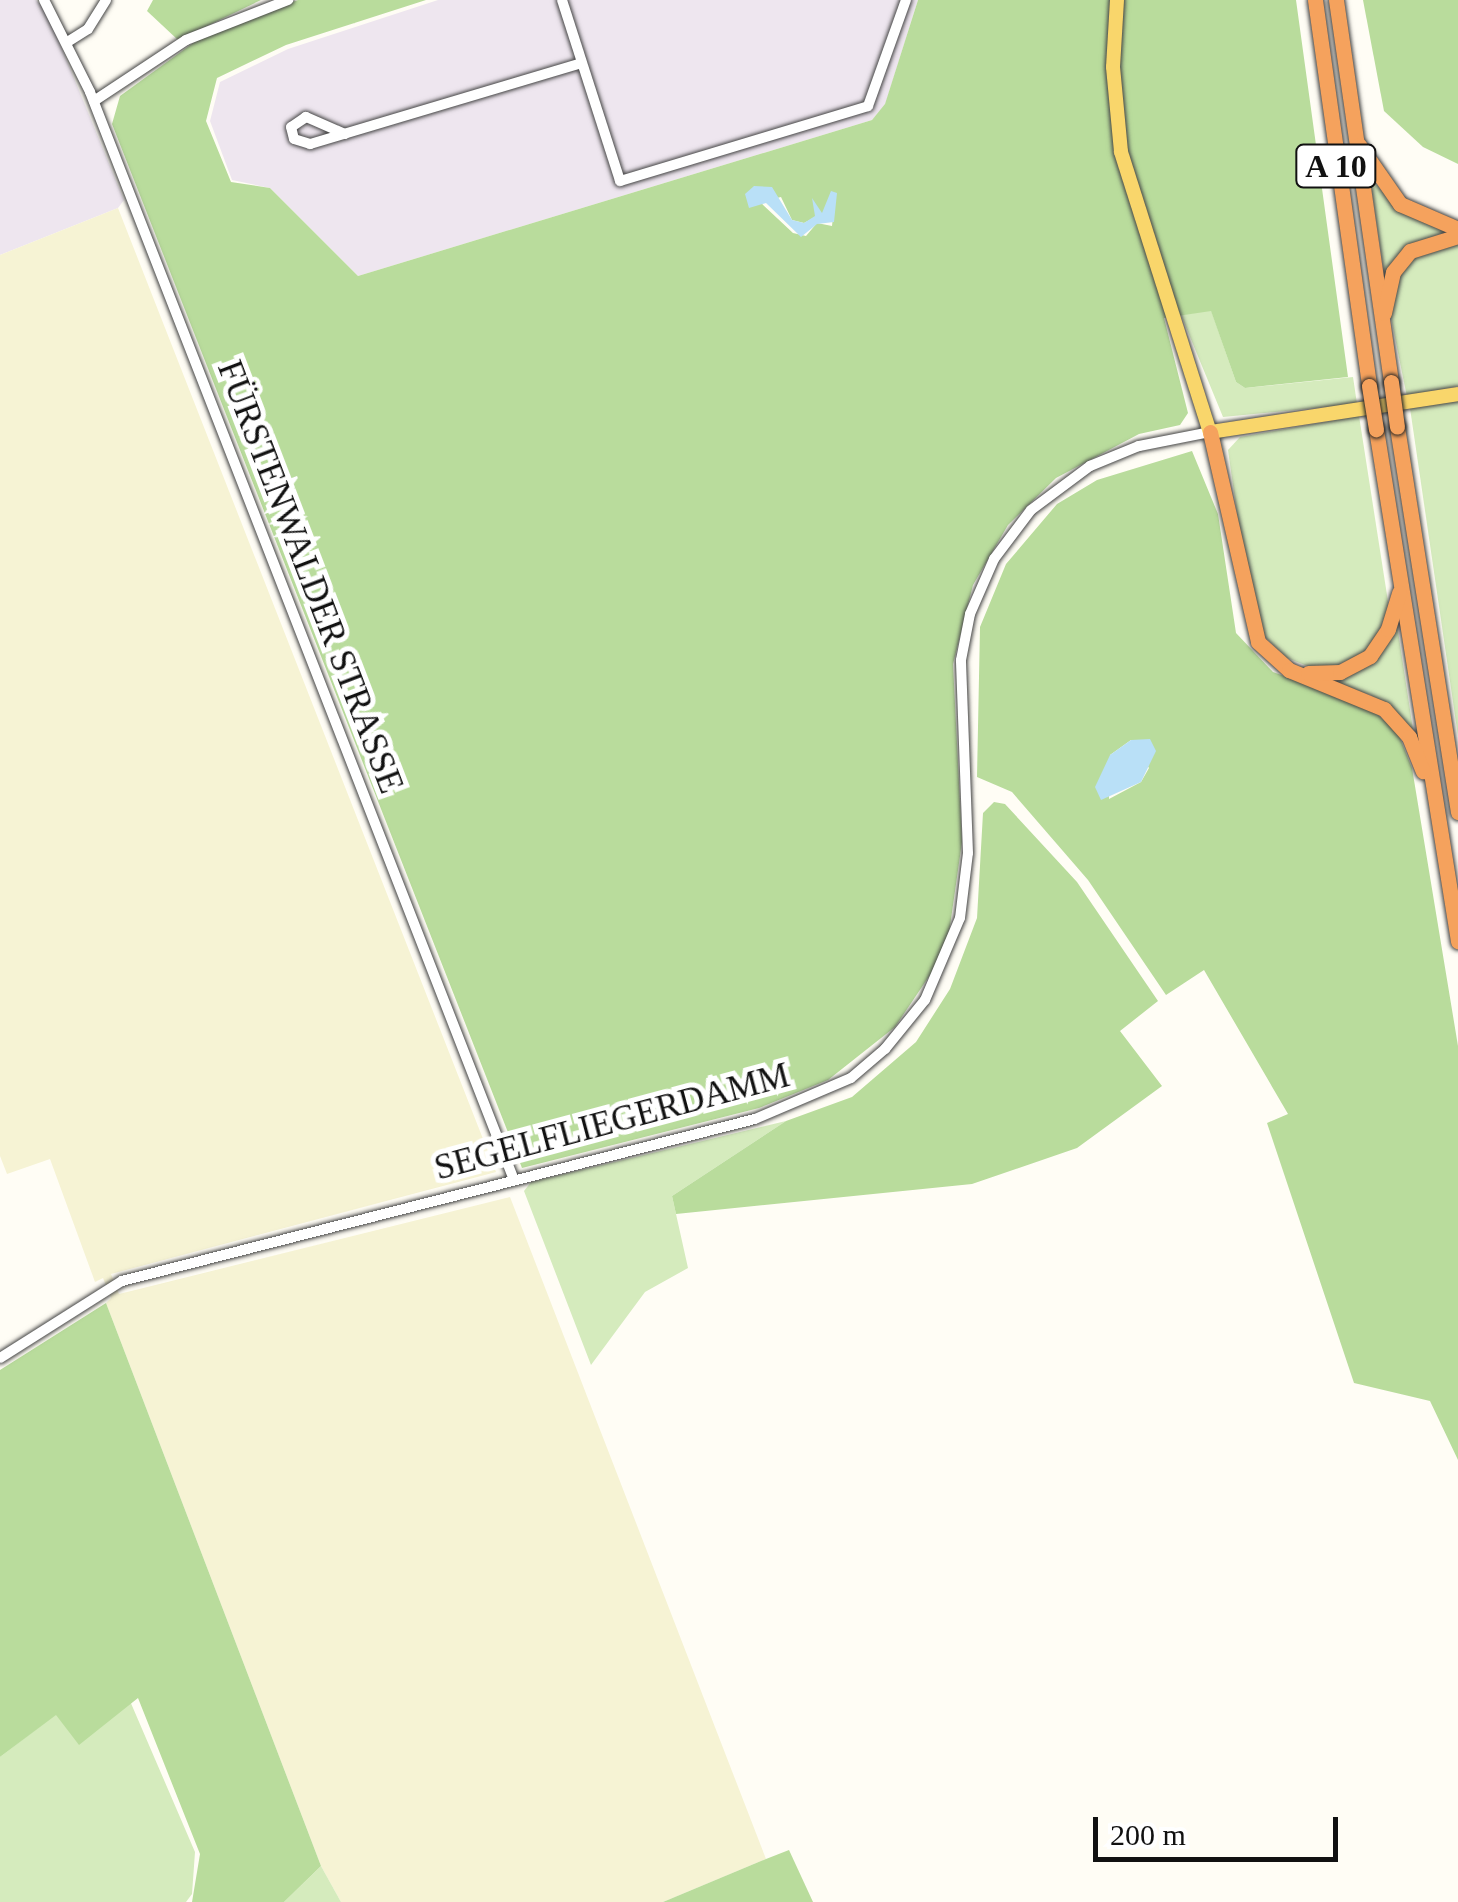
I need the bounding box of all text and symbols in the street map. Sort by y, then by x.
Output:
road number: A 10 [1294,139,1378,193]
street label: FÜRSTENWALDER STRASSE [208,355,412,799]
street label: SEGELFLIEGERDAMM [430,1054,794,1190]
scale bar [1098,1797,1343,1859]
text: 200 m [1110,1818,1186,1851]

